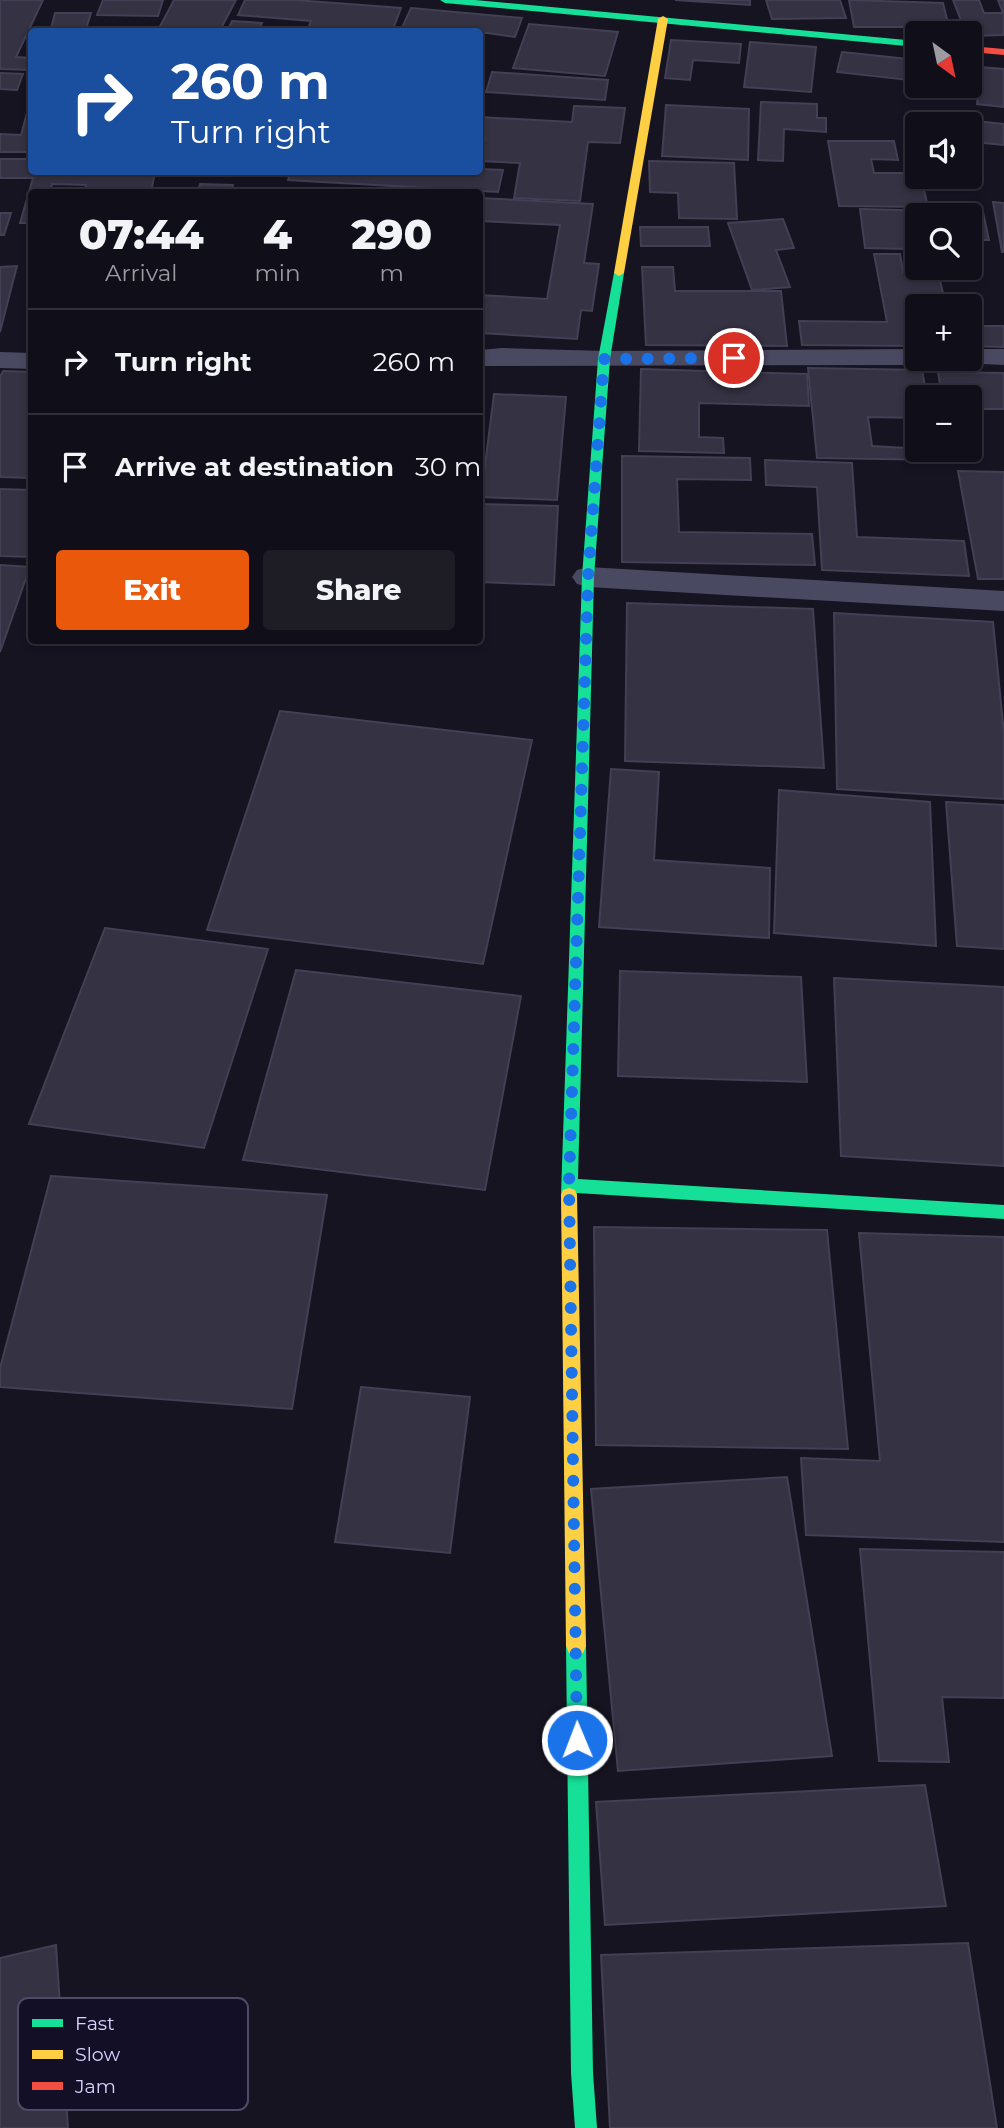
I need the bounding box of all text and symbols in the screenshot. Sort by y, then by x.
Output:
north arrow [905,21,982,98]
map controls [905,21,982,462]
text: 260 m [171,52,330,111]
icon: right [56,56,147,147]
text: Turn right [171,112,331,151]
button: sound [905,112,982,189]
button: search [905,203,982,280]
text: 07:44 [79,208,204,260]
text: 4 [263,208,292,260]
text: 290 [351,208,432,260]
text: Arrival [105,259,177,287]
text: min [254,259,301,287]
text: m [380,259,404,287]
button: + [905,294,982,371]
pin [704,328,764,388]
icon: arrive [715,339,753,377]
icon: right [56,343,94,381]
text: Turn right [115,346,251,378]
text: 260 m [373,346,455,378]
button: − [905,385,982,462]
icon: arrive [56,448,94,486]
text: Arrive at destination [115,451,394,483]
text: 30 m [415,451,481,483]
button: Exit [56,550,249,630]
button: Share [263,550,455,630]
position arrow [540,1703,614,1777]
legend [18,1998,248,2110]
text: Fast [75,2012,115,2035]
text: Slow [75,2043,120,2066]
text: Jam [74,2075,116,2098]

